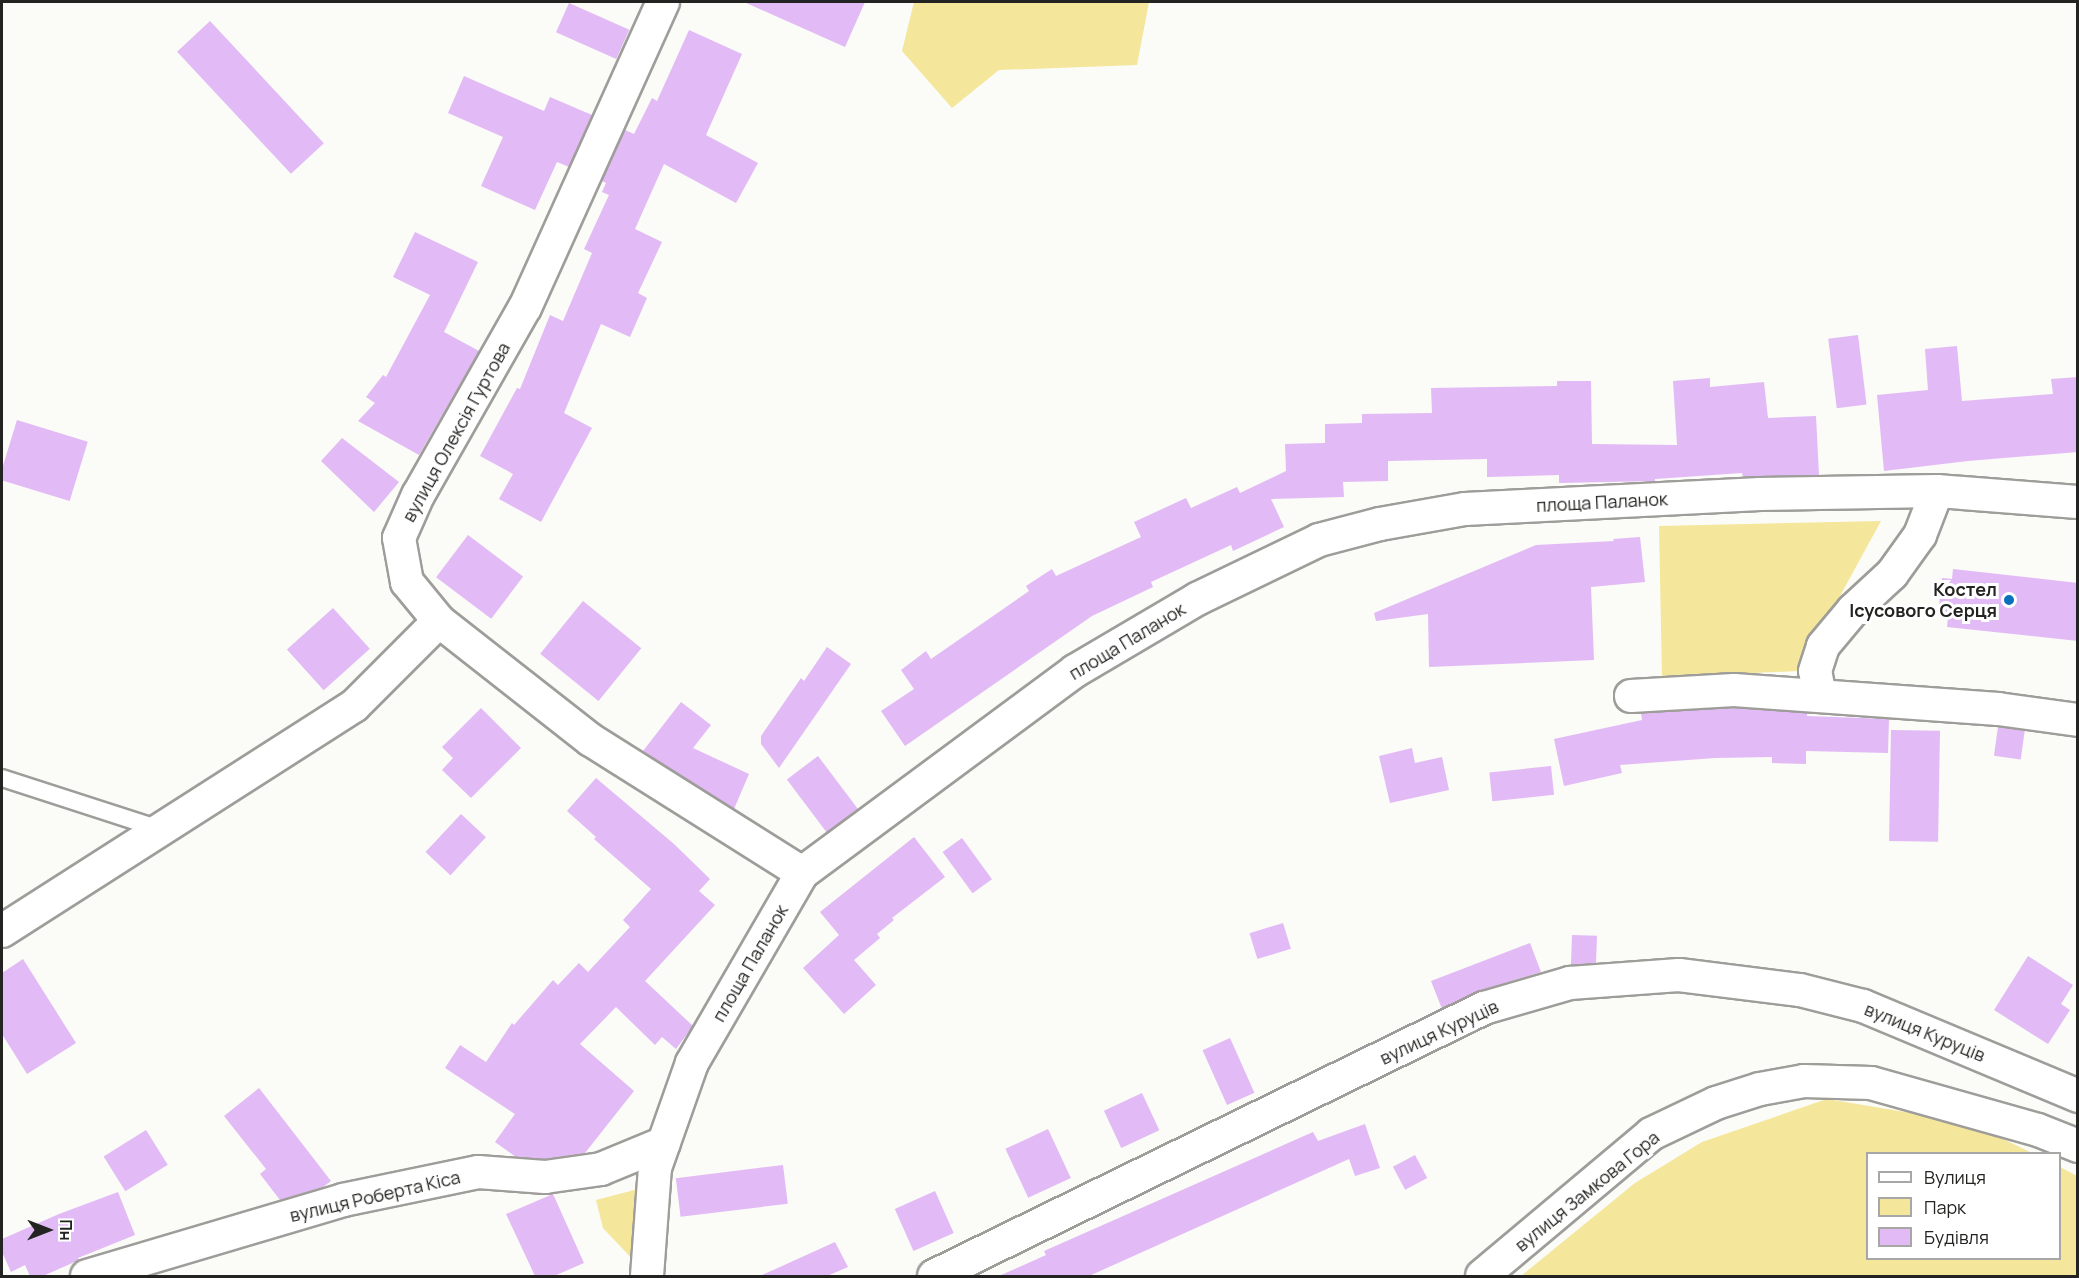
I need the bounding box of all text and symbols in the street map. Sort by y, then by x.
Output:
street label: вулиця Олексія Гуртова [398,339,514,525]
street label: площа Паланок [1536,488,1668,516]
place label: Костел Ісусового Серця [1849,579,1997,622]
marker: Костел Ісусового Серця [2002,593,2016,607]
street label: площа Паланок [1065,598,1189,684]
street label: площа Паланок [708,901,792,1025]
street label: вулиця Куруців [1376,995,1502,1069]
street label: вулиця Куруців [1862,998,1988,1066]
street label: вулиця Замкова Гора [1511,1126,1663,1256]
legend [1866,1152,2061,1260]
text: Вулиця [1924,1165,1986,1189]
street label: вулиця Роберта Кіса [288,1166,462,1226]
text: Парк [1924,1195,1966,1219]
north arrow [18,1200,78,1260]
text: Пн [55,1219,77,1241]
text: Будівля [1924,1225,1989,1249]

